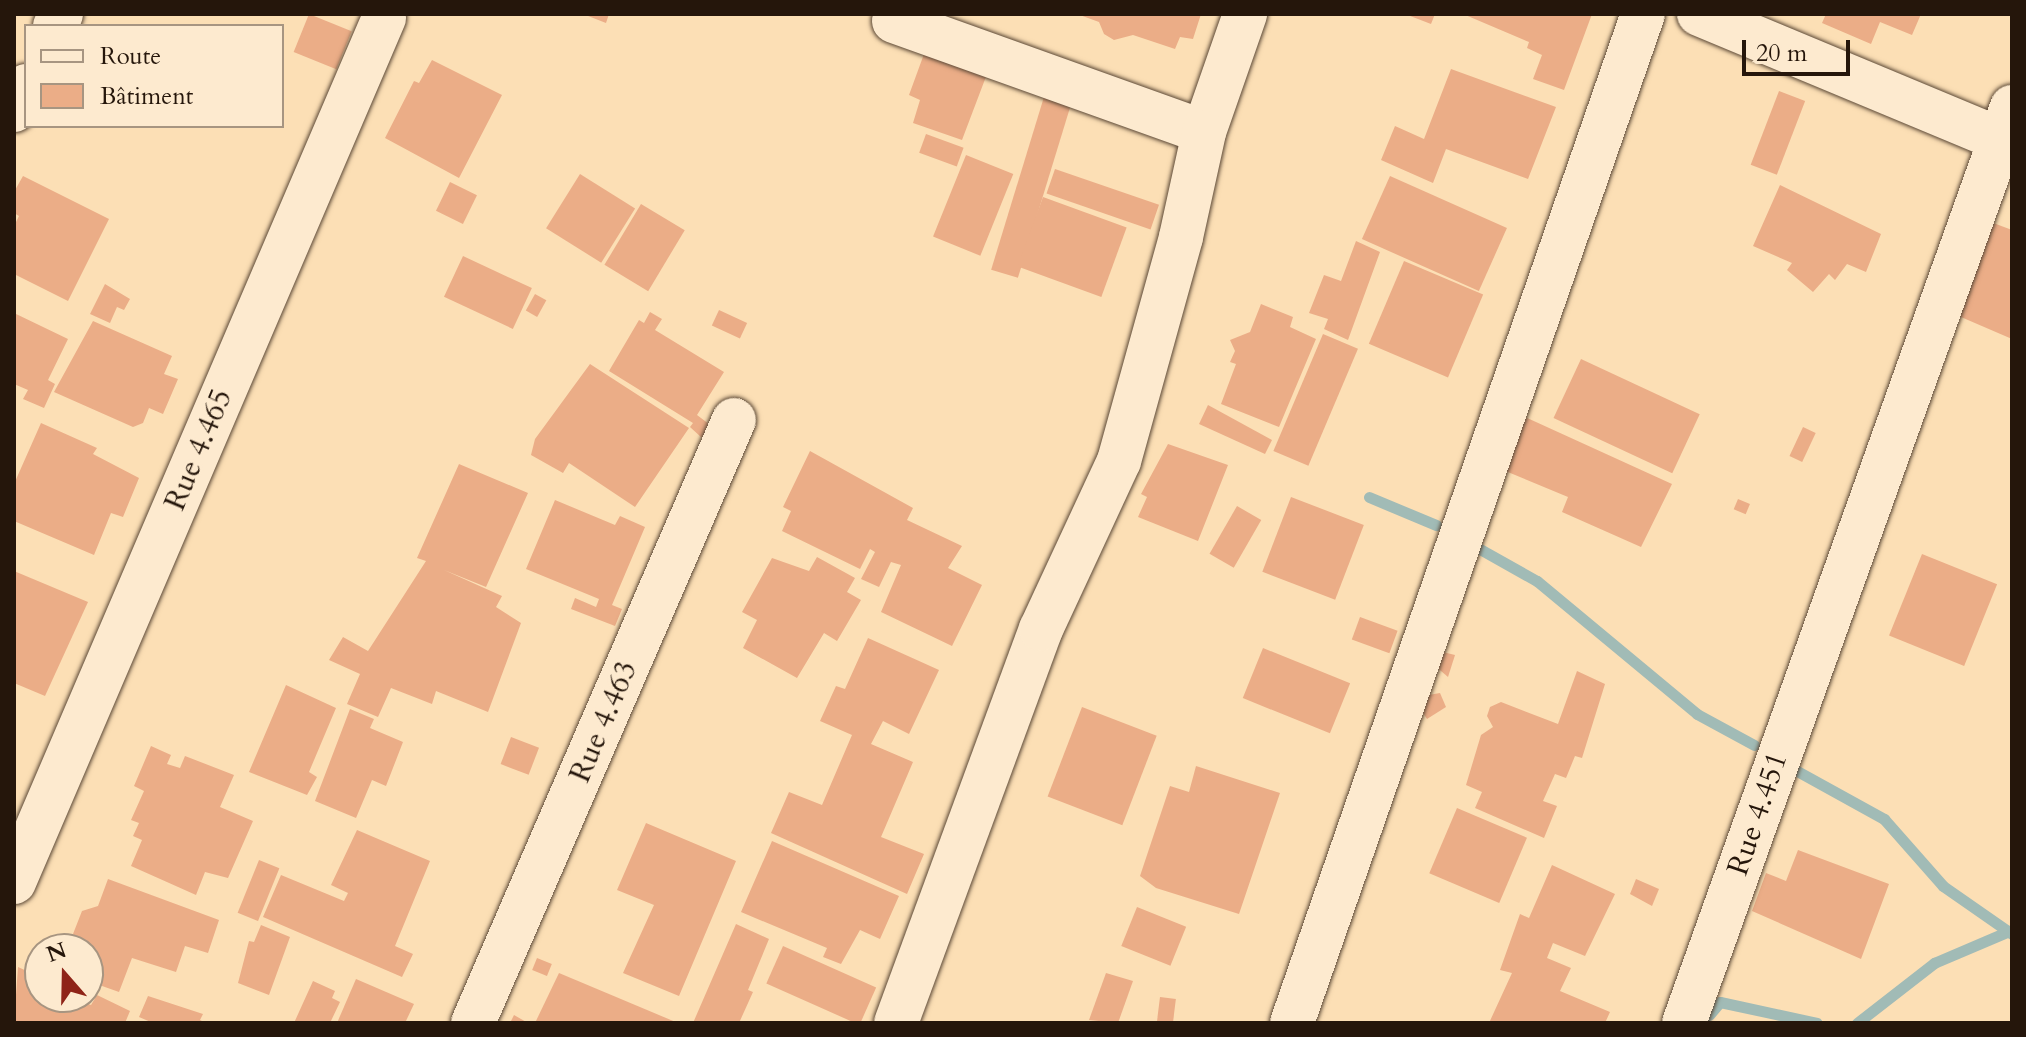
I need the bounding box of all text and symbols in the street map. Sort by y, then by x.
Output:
legend [24,24,284,128]
scale bar [1746,24,1854,74]
text: 20 m [1756,37,1807,70]
text: Route [100,40,161,73]
text: Bâtiment [100,80,193,113]
street label: Rue 4.465 [157,384,241,516]
street label: Rue 4.463 [562,656,646,788]
street label: Rue 4.451 [1720,748,1796,880]
north arrow [24,933,104,1013]
text: N [42,935,71,970]

